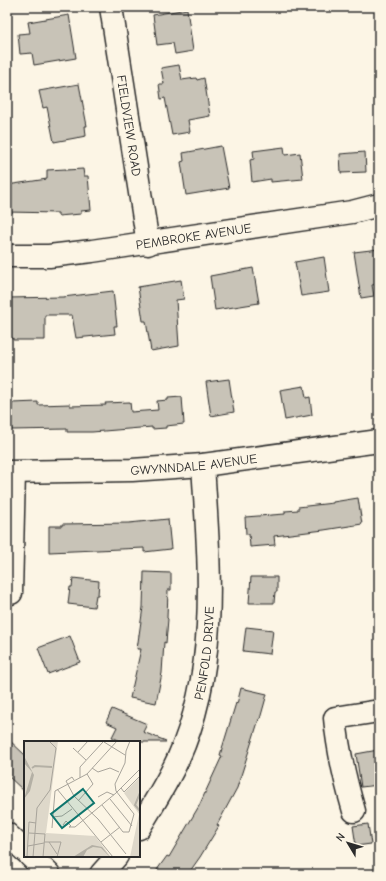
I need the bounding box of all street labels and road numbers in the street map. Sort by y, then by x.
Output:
street label: FIELDVIEW ROAD [114,74,145,177]
street label: PEMBROKE AVENUE [135,220,253,252]
street label: GWYNNDALE AVENUE [130,450,258,478]
street label: PENFOLD DRIVE [191,606,216,701]

